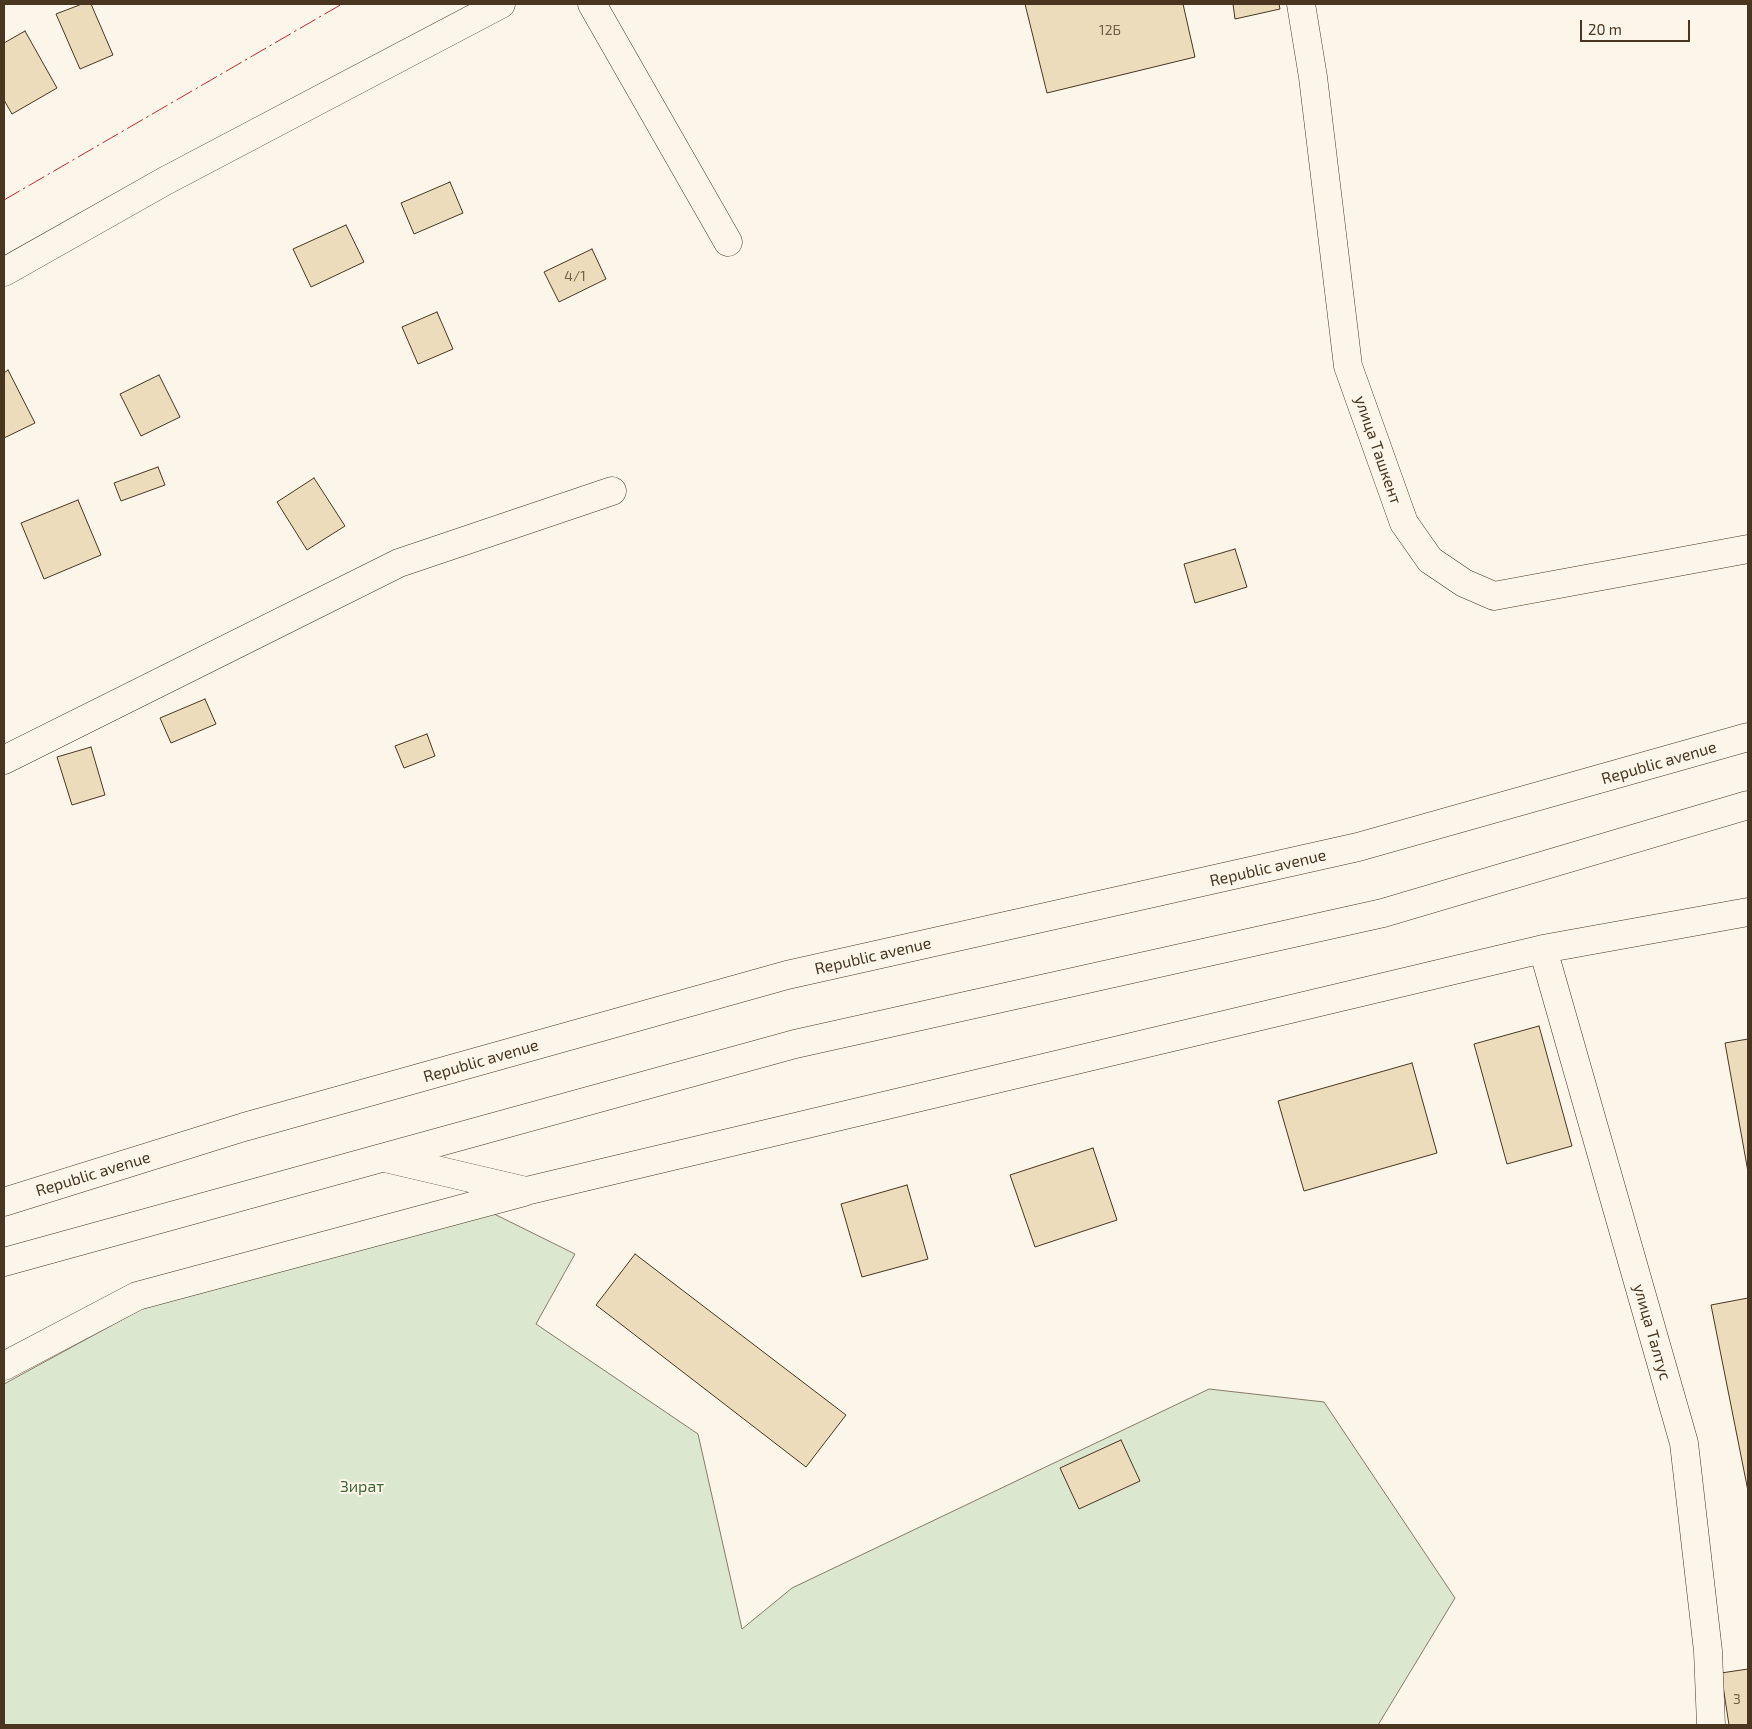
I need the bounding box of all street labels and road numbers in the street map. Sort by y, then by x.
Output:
street label: улица Ташкент [1350,393,1406,507]
street label: Republic avenue [1599,737,1719,789]
street label: Republic avenue [1208,845,1328,891]
street label: Republic avenue [813,933,933,979]
street label: Republic avenue [421,1035,541,1087]
street label: Republic avenue [33,1147,153,1201]
street label: улица Талтус [1629,1282,1675,1382]

